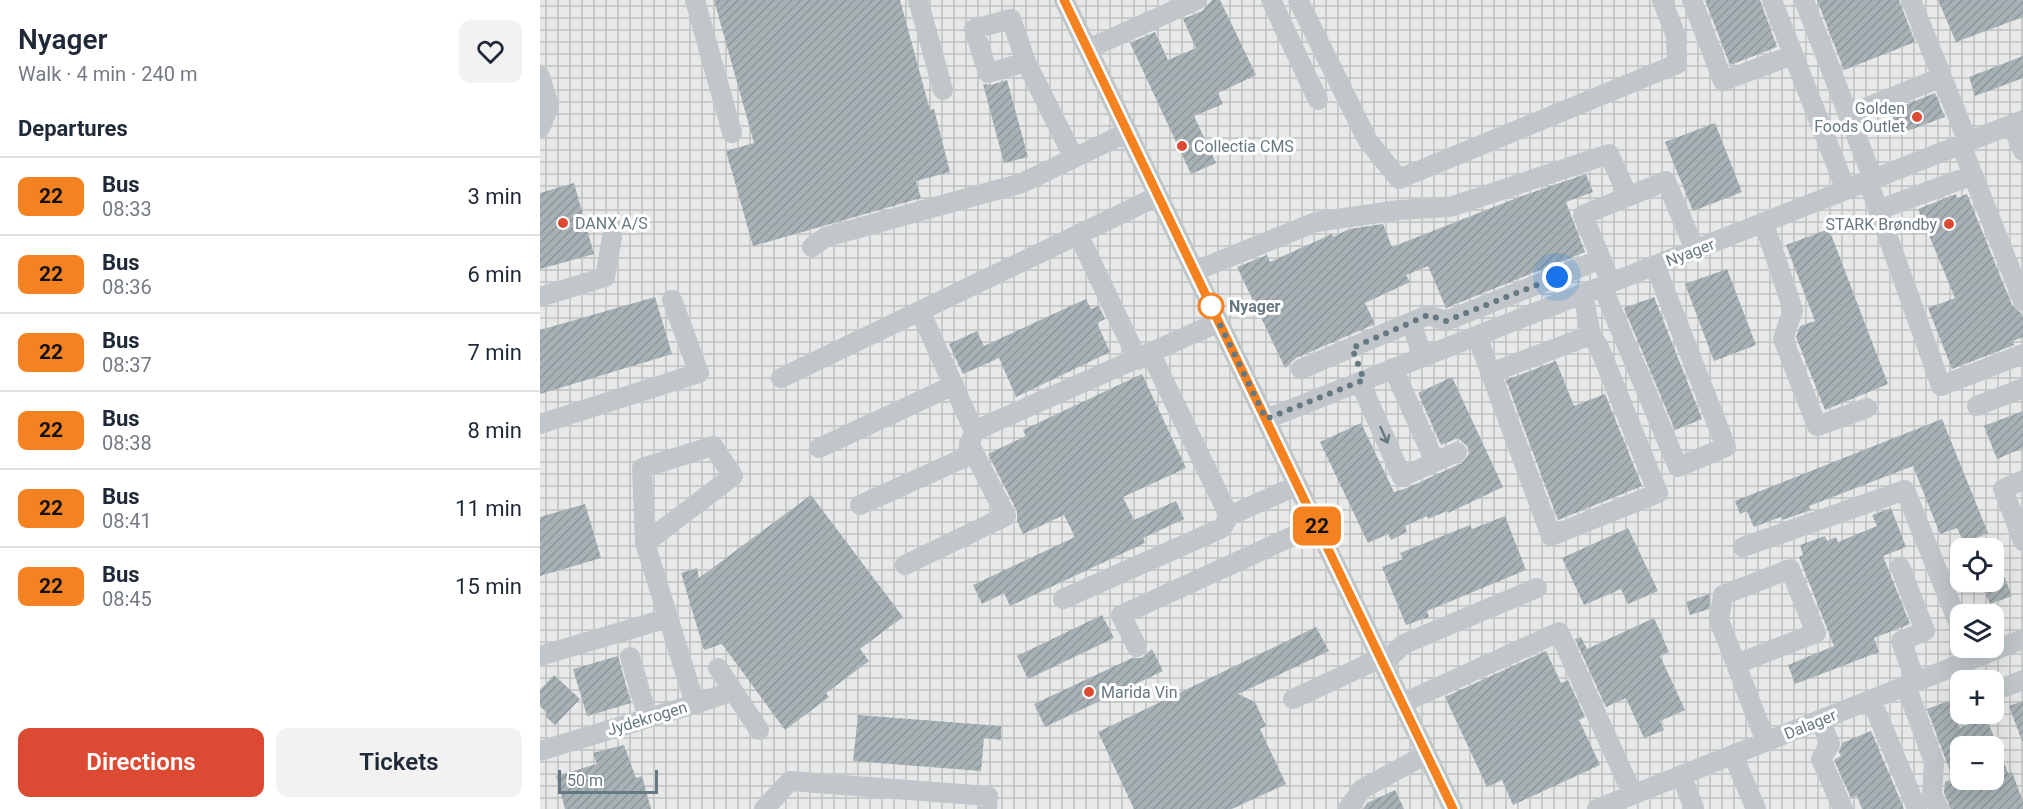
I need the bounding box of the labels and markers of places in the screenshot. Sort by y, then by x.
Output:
place label: Golden Foods Outlet [1814,99,1905,136]
marker: Golden Foods Outlet [1910,110,1924,124]
place label: Collectia CMS [1194,137,1294,156]
marker: Collectia CMS [1175,139,1189,153]
place label: DANX A/S [575,214,648,233]
place label: STARK Brøndby [1825,215,1937,234]
marker: DANX A/S [556,216,570,230]
marker: STARK Brøndby [1942,217,1956,231]
marker: Nyager [1198,293,1224,319]
place label: Nyager [1229,297,1281,316]
place label: Marida Vin [1101,683,1178,702]
marker: Marida Vin [1082,685,1096,699]

